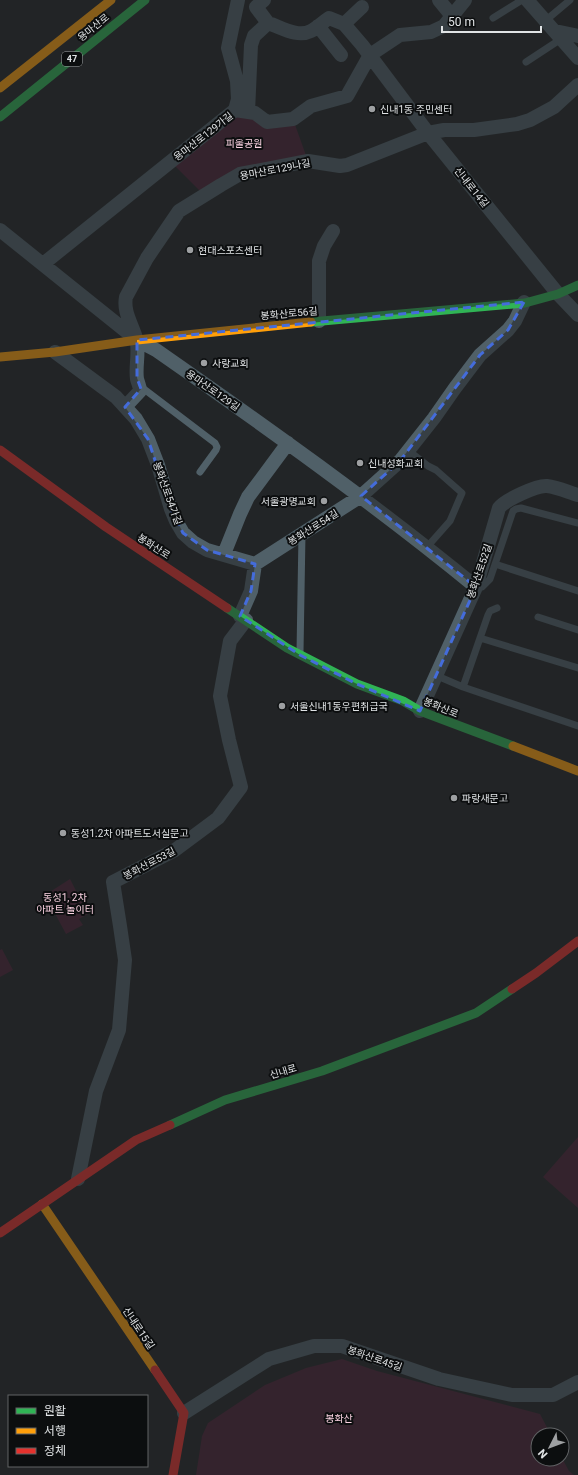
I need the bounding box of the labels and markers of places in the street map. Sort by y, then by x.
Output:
marker: 신내1동 주민센터 [367,104,377,114]
place label: 신내1동 주민센터 [380,104,453,115]
marker: 현대스포츠센터 [185,245,195,255]
place label: 현대스포츠센터 [198,245,262,256]
marker: 사랑교회 [199,358,209,368]
place label: 사랑교회 [212,358,249,369]
marker: 신내성화교회 [355,458,365,468]
place label: 신내성화교회 [368,458,423,469]
place label: 서울광명교회 [261,496,316,507]
marker: 서울광명교회 [319,496,329,506]
marker: 서울신내1동우편취급국 [277,701,287,711]
place label: 서울신내1동우편취급국 [290,701,388,712]
marker: 파랑새문고 [449,793,459,803]
place label: 파랑새문고 [462,793,508,804]
marker: 동성1.2차 아파트도서실문고 [58,828,68,838]
place label: 동성1.2차 아파트도서실문고 [71,828,189,839]

